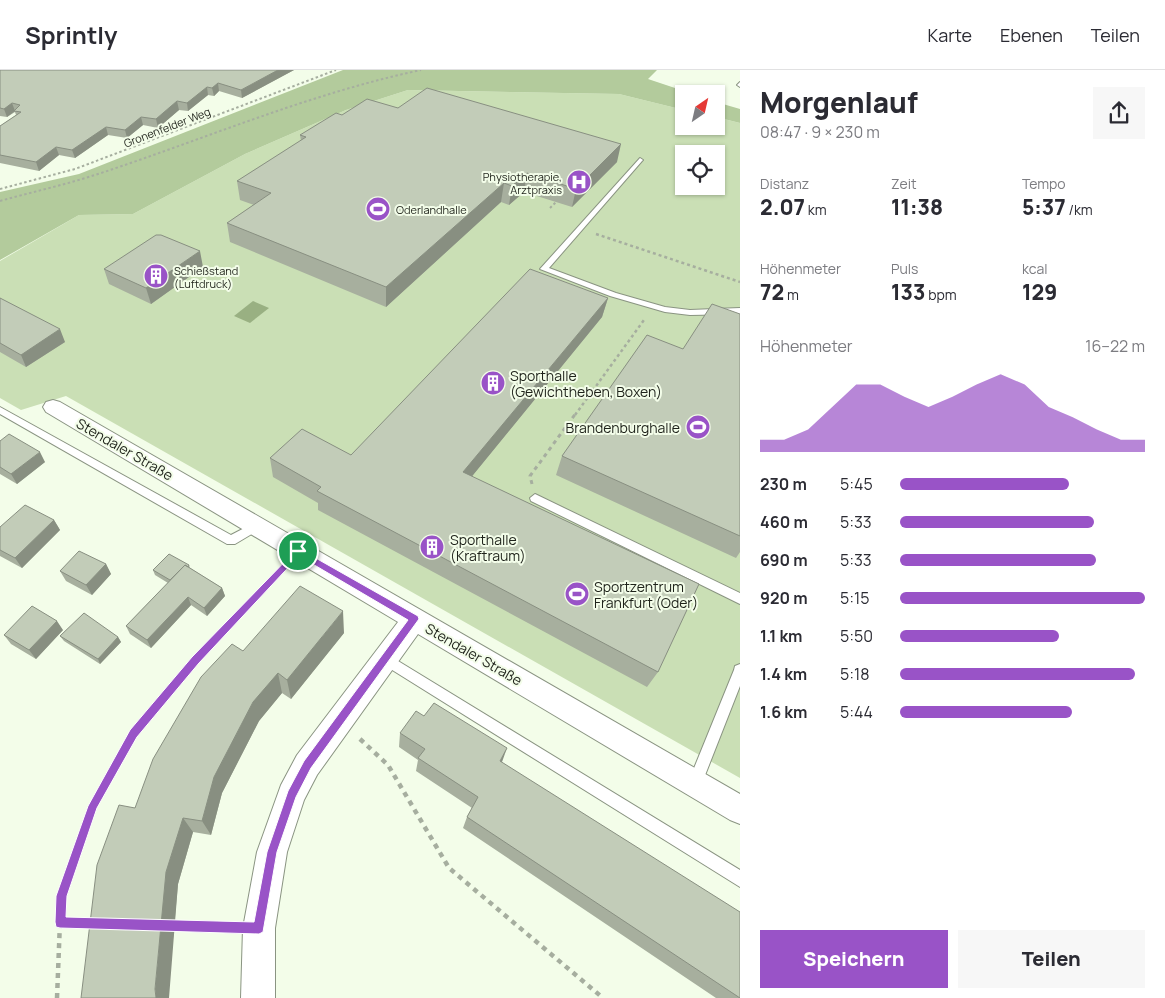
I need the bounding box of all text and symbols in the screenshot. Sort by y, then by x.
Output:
text: Sprintly [25,18,117,51]
text: Karte [928,23,972,47]
text: Ebenen [1000,23,1063,47]
text: Teilen [1091,23,1140,47]
text: Morgenlauf [760,83,918,121]
north arrow [675,85,725,135]
map controls [675,85,725,195]
button: share [1093,87,1145,139]
street label: Gronenfelder Weg [121,104,213,150]
text: 08:47 · 9 × 230 m [760,121,880,143]
button: locate [675,145,725,195]
place label: Physiotherapie, Arztpraxis [483,169,562,197]
hospital icon: Physiotherapie, Arztpraxis [566,169,592,195]
text: Distanz [760,174,809,193]
text: Zeit [891,174,917,193]
text: Tempo [1022,174,1066,193]
text: 2.07 [760,193,805,221]
text: 11:38 [891,193,943,221]
text: 5:37 [1022,193,1066,221]
sports icon: Oderlandhalle [365,196,391,222]
text: km [805,200,827,219]
text: /km [1066,200,1093,219]
place label: Oderlandhalle [396,202,467,217]
text: Höhenmeter [760,259,841,278]
text: Puls [891,259,918,278]
text: kcal [1022,259,1048,278]
building icon: Schießstand (Luftdruck) [143,263,169,289]
place label: Schießstand (Luftdruck) [174,263,238,291]
text: 72 [760,278,784,306]
text: 133 [891,278,925,306]
text: 129 [1022,278,1057,306]
text: m [784,285,799,304]
text: bpm [925,285,957,304]
text: Höhenmeter [760,335,853,357]
text: 16–22 m [1085,335,1145,357]
place label: Sporthalle (Gewichtheben, Boxen) [510,366,662,401]
building icon: Sporthalle (Gewichtheben, Boxen) [480,370,506,396]
street label: Stendaler Straße [73,414,177,484]
sports icon: Brandenburghalle [685,414,711,440]
place label: Brandenburghalle [566,418,680,437]
text: 230 m [760,473,807,495]
text: 5:45 [840,473,873,495]
text: 460 m [760,511,808,533]
text: 5:33 [840,511,872,533]
pin [277,530,319,572]
place label: Sporthalle (Kraftraum) [450,530,526,565]
building icon: Sporthalle (Kraftraum) [419,534,445,560]
icon: arrive [284,537,312,565]
text: 690 m [760,549,808,571]
text: 5:33 [840,549,872,571]
place label: Sportzentrum Frankfurt (Oder) [594,577,698,612]
sports icon: Sportzentrum Frankfurt (Oder) [564,581,590,607]
text: 920 m [760,587,808,609]
text: 5:15 [840,587,870,609]
street label: Stendaler Straße [422,619,526,689]
text: 1.1 km [760,625,803,647]
text: 5:50 [840,625,873,647]
text: 1.4 km [760,663,807,685]
text: 5:18 [840,663,870,685]
text: 1.6 km [760,701,807,723]
text: 5:44 [840,701,873,723]
button: Speichern [760,930,948,988]
button: Teilen [958,930,1145,988]

